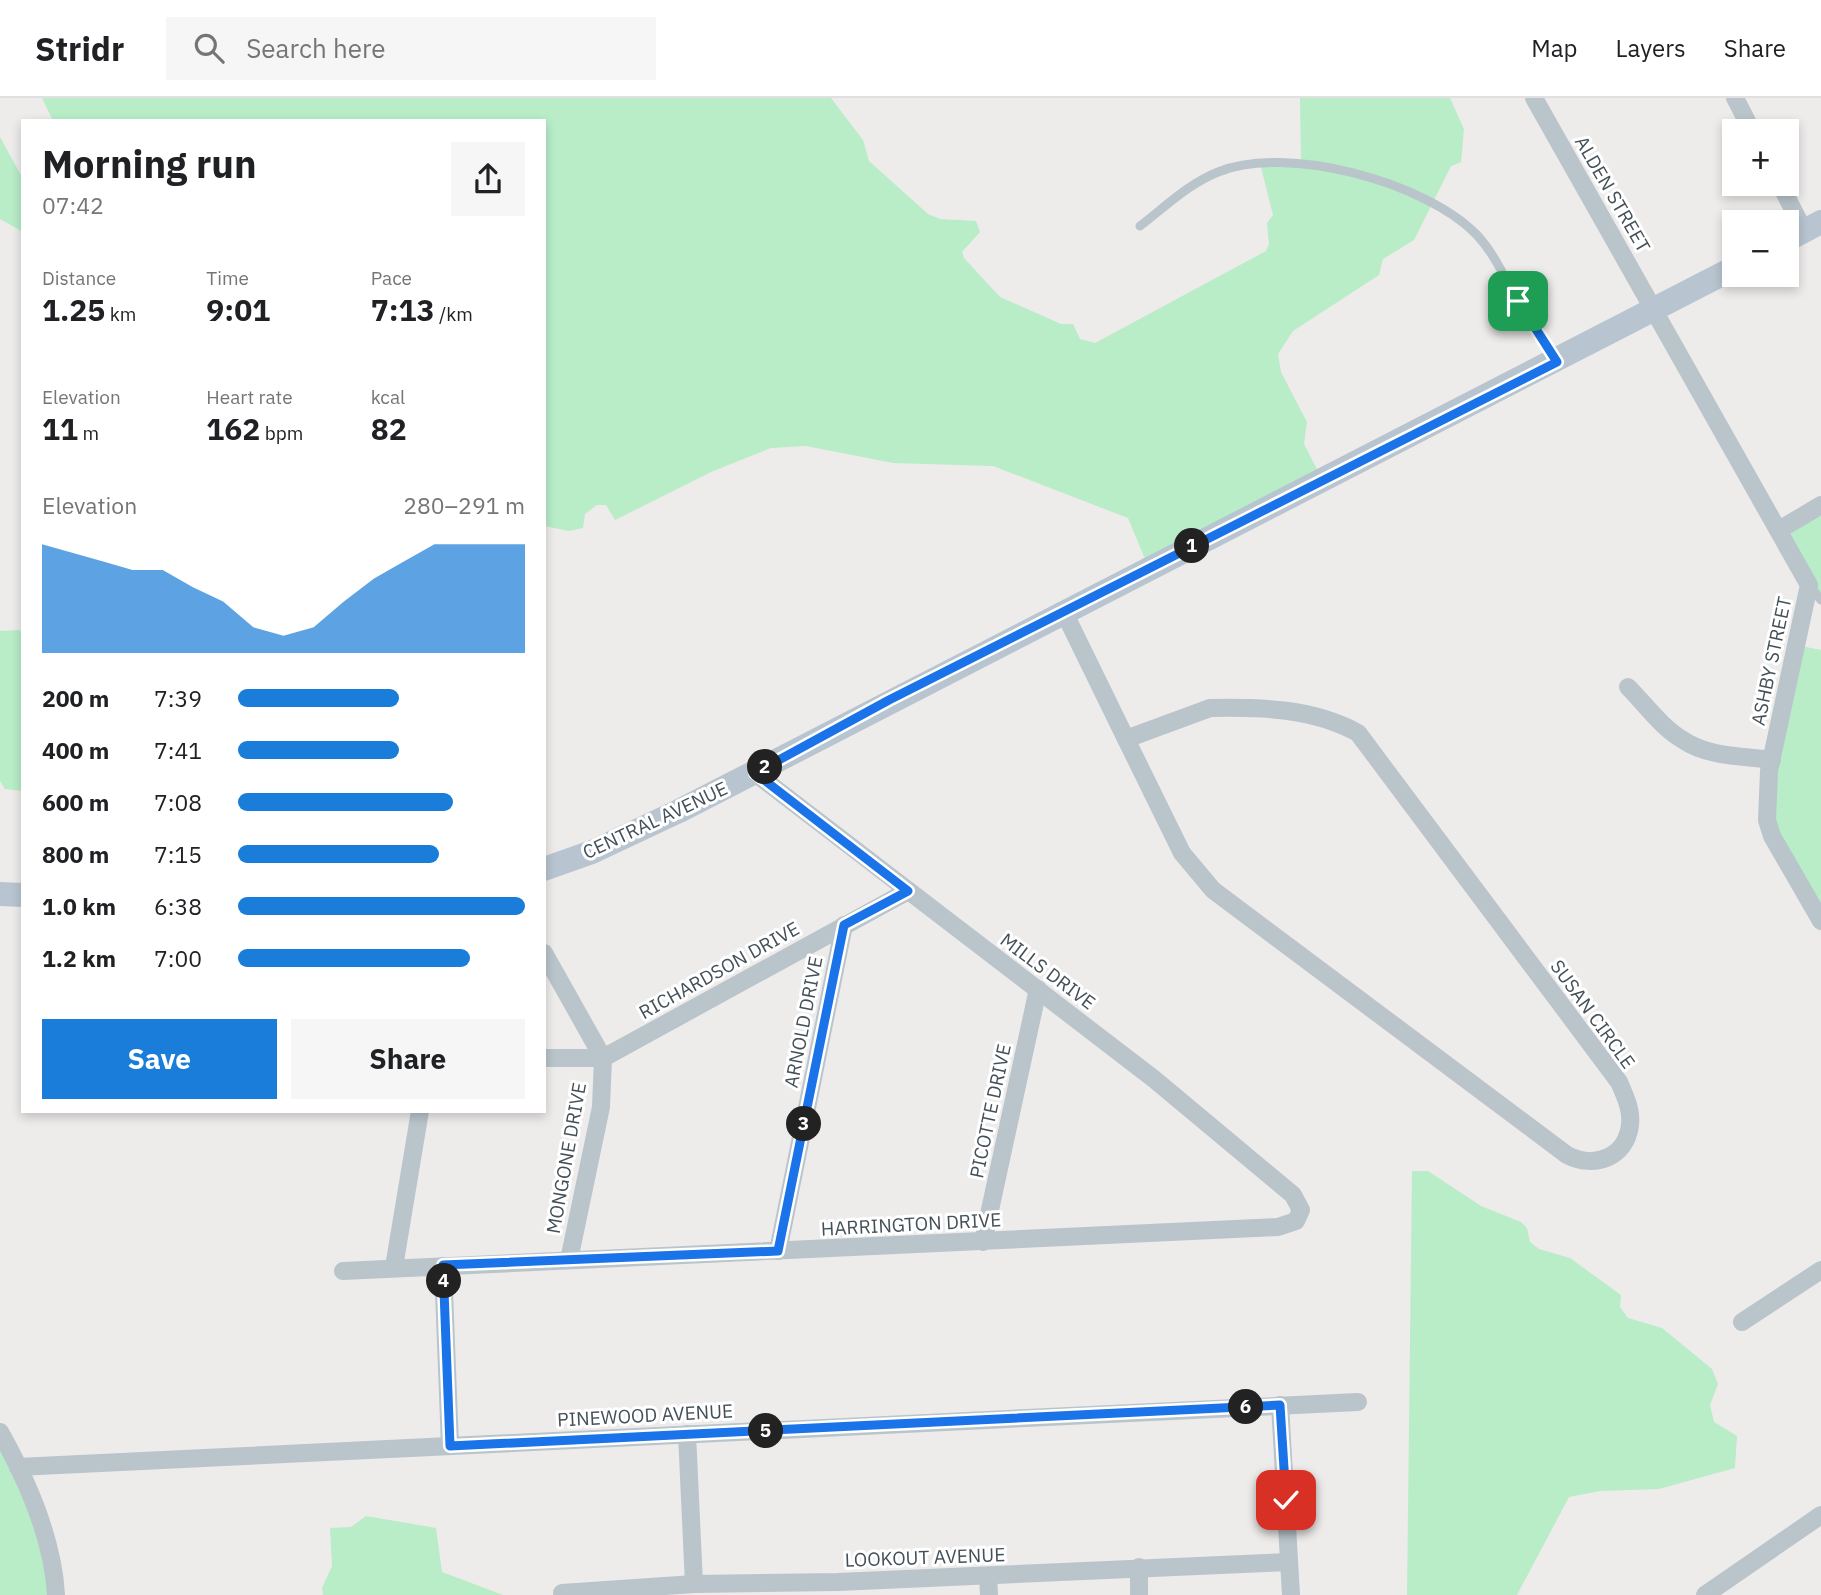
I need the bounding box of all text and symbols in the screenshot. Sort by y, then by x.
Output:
search box [166,17,656,80]
text: Stridr [35,27,124,70]
icon: search [190,29,228,67]
text: Search here [246,31,386,65]
text: Map [1531,32,1578,64]
text: Layers [1616,32,1686,64]
text: Share [1724,32,1786,64]
map controls [1722,119,1799,287]
button: + [1722,119,1799,196]
street label: ALDEN STREET [1570,132,1656,257]
text: Morning run [42,139,257,188]
button: share [451,142,525,216]
text: 07:42 [42,190,104,220]
button: − [1722,210,1799,287]
text: Distance [42,266,116,290]
text: Time [206,266,249,290]
text: Pace [371,266,412,290]
pin [1488,271,1548,331]
icon: arrive [1499,282,1537,320]
text: 1.25 [42,290,105,329]
text: 9:01 [206,290,270,329]
text: 7:13 [371,290,435,329]
text: km [105,302,136,326]
text: /km [435,302,473,326]
text: Elevation [42,385,121,409]
text: Heart rate [206,385,293,409]
text: kcal [371,385,405,409]
text: 11 [42,409,78,448]
text: 162 [206,409,260,448]
text: 82 [371,409,407,448]
text: m [78,421,99,445]
text: bpm [260,421,303,445]
text: Elevation [42,490,137,520]
text: 280–291 m [403,490,525,520]
pin: 1 [1174,528,1210,564]
text: 1 [1186,533,1197,557]
street label: ASHBY STREET [1746,594,1796,728]
text: 200 m [42,683,109,713]
text: 7:39 [154,683,202,713]
text: 400 m [42,735,109,765]
text: 7:41 [154,735,202,765]
pin: 2 [748,750,782,784]
text: 2 [759,754,770,778]
street label: CENTRAL AVENUE [579,776,731,864]
text: 600 m [42,787,109,817]
text: 7:08 [154,787,202,817]
text: 800 m [42,839,109,869]
text: 7:15 [154,839,202,869]
text: 1.0 km [42,891,116,921]
text: 6:38 [154,891,202,921]
street label: RICHARDSON DRIVE [635,916,803,1024]
street label: MILLS DRIVE [996,927,1100,1015]
text: 1.2 km [42,943,116,973]
text: 7:00 [154,943,202,973]
street label: ARNOLD DRIVE [779,954,827,1090]
street label: SUSAN CIRCLE [1545,955,1641,1073]
button: Save [42,1019,277,1099]
button: Share [291,1019,525,1099]
street label: PICOTTE DRIVE [964,1042,1016,1180]
street label: MONGONE DRIVE [541,1081,591,1235]
pin: 3 [786,1107,822,1142]
text: 3 [798,1111,809,1135]
street label: HARRINGTON DRIVE [820,1207,1002,1241]
pin: 4 [426,1264,462,1298]
text: 4 [438,1268,449,1292]
pin: 6 [1228,1390,1264,1424]
text: 6 [1240,1394,1251,1418]
street label: PINEWOOD AVENUE [556,1398,734,1432]
pin: 5 [748,1414,784,1448]
text: 5 [760,1418,771,1442]
pin [1256,1470,1316,1530]
icon: check [1267,1481,1305,1519]
street label: LOOKOUT AVENUE [844,1542,1006,1572]

